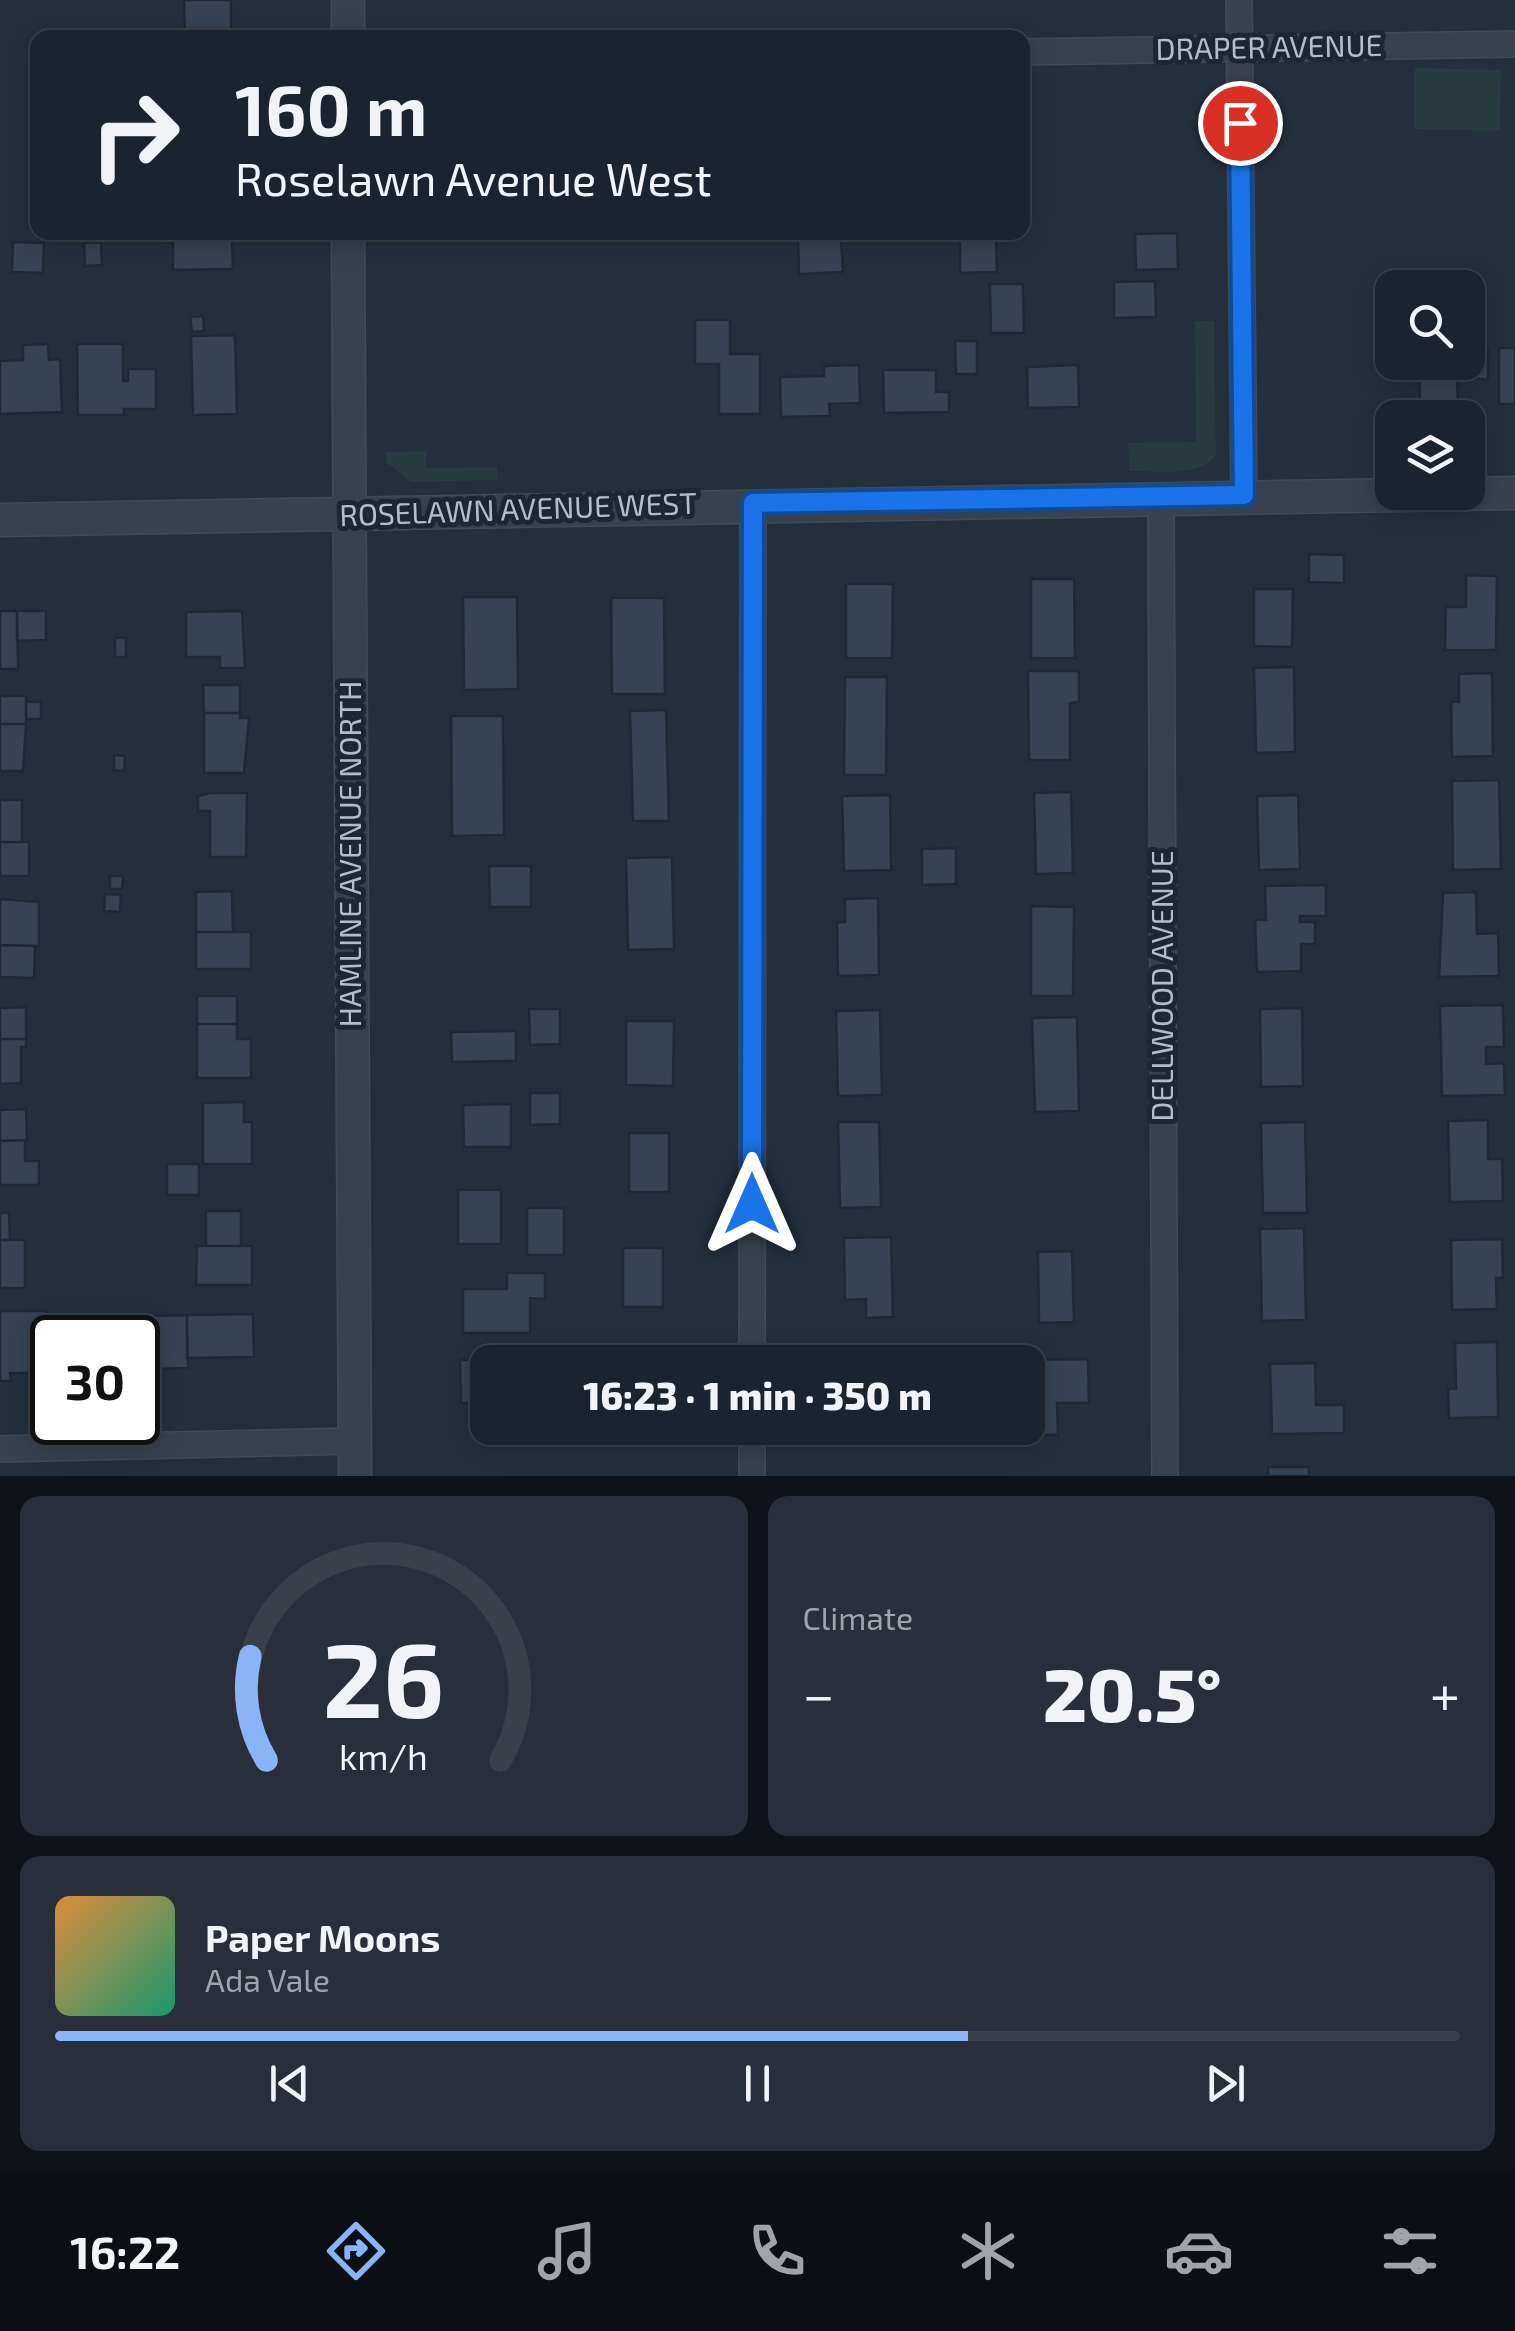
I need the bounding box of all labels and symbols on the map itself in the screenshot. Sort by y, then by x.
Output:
street label: DRAPER AVENUE [1155,26,1383,66]
pin [1198,81,1283,166]
street label: ROSELAWN AVENUE WEST [339,484,697,532]
street label: HAMLINE AVENUE NORTH [331,681,367,1027]
street label: DELLWOOD AVENUE [1143,850,1179,1122]
position arrow [700,1152,804,1256]
speed limit sign: 30 [30,1315,160,1445]

